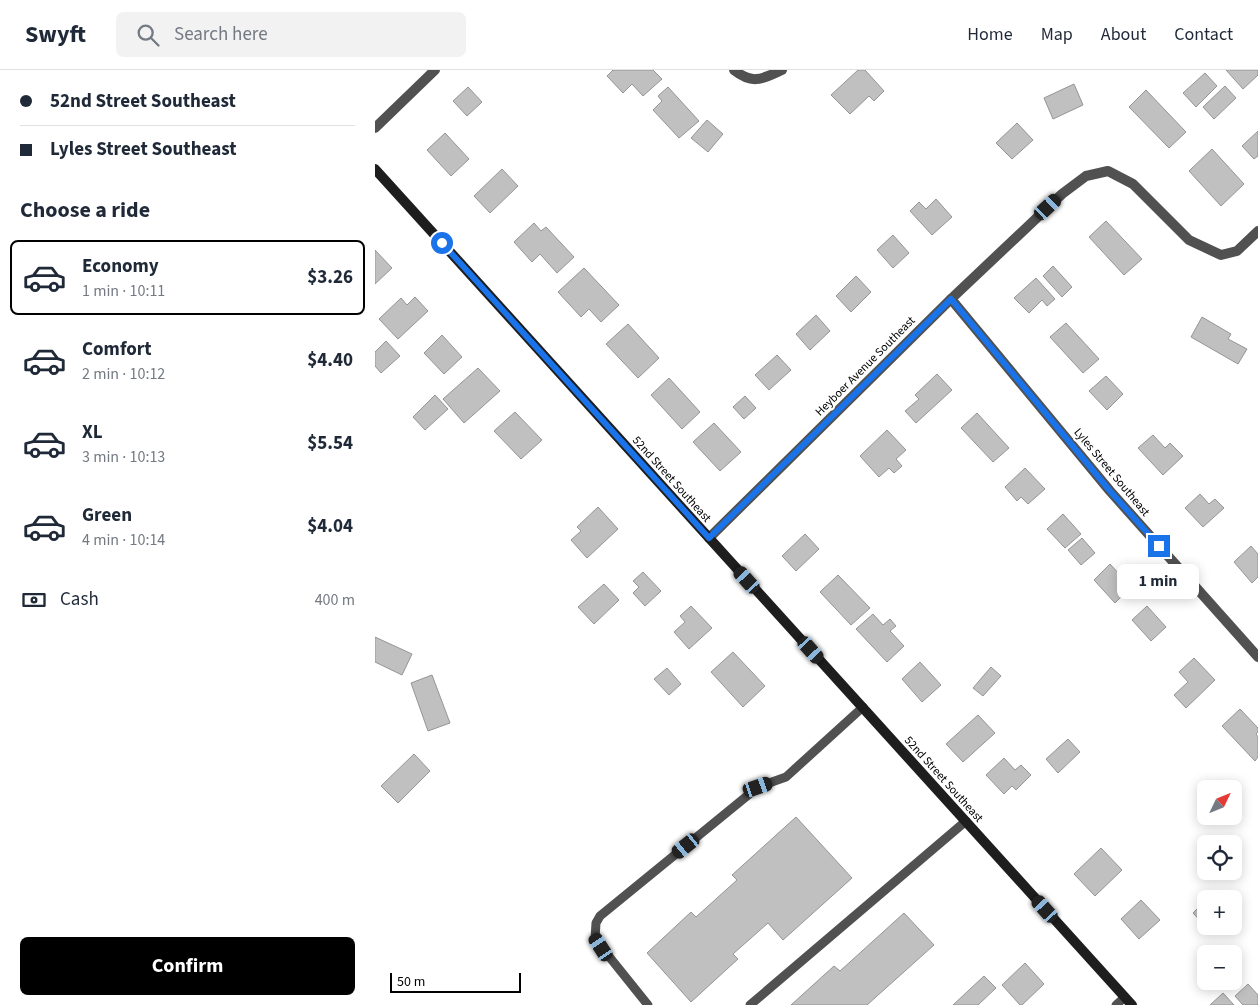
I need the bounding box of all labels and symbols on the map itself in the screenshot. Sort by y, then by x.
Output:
car [1031,191,1064,223]
route start [431,232,453,254]
street label: Heyboer Avenue Southeast [812,313,919,420]
street label: Lyles Street Southeast [1070,424,1154,520]
street label: 52nd Street Southeast [628,433,715,526]
route end [1148,535,1170,557]
car [731,564,762,596]
callout: 1 min [1118,564,1200,598]
car [795,634,826,666]
street label: 52nd Street Southeast [900,733,987,826]
car [741,775,774,799]
north arrow [1197,780,1243,825]
car [669,831,702,861]
car [1029,893,1060,925]
car [586,930,615,964]
scale bar [390,970,521,993]

